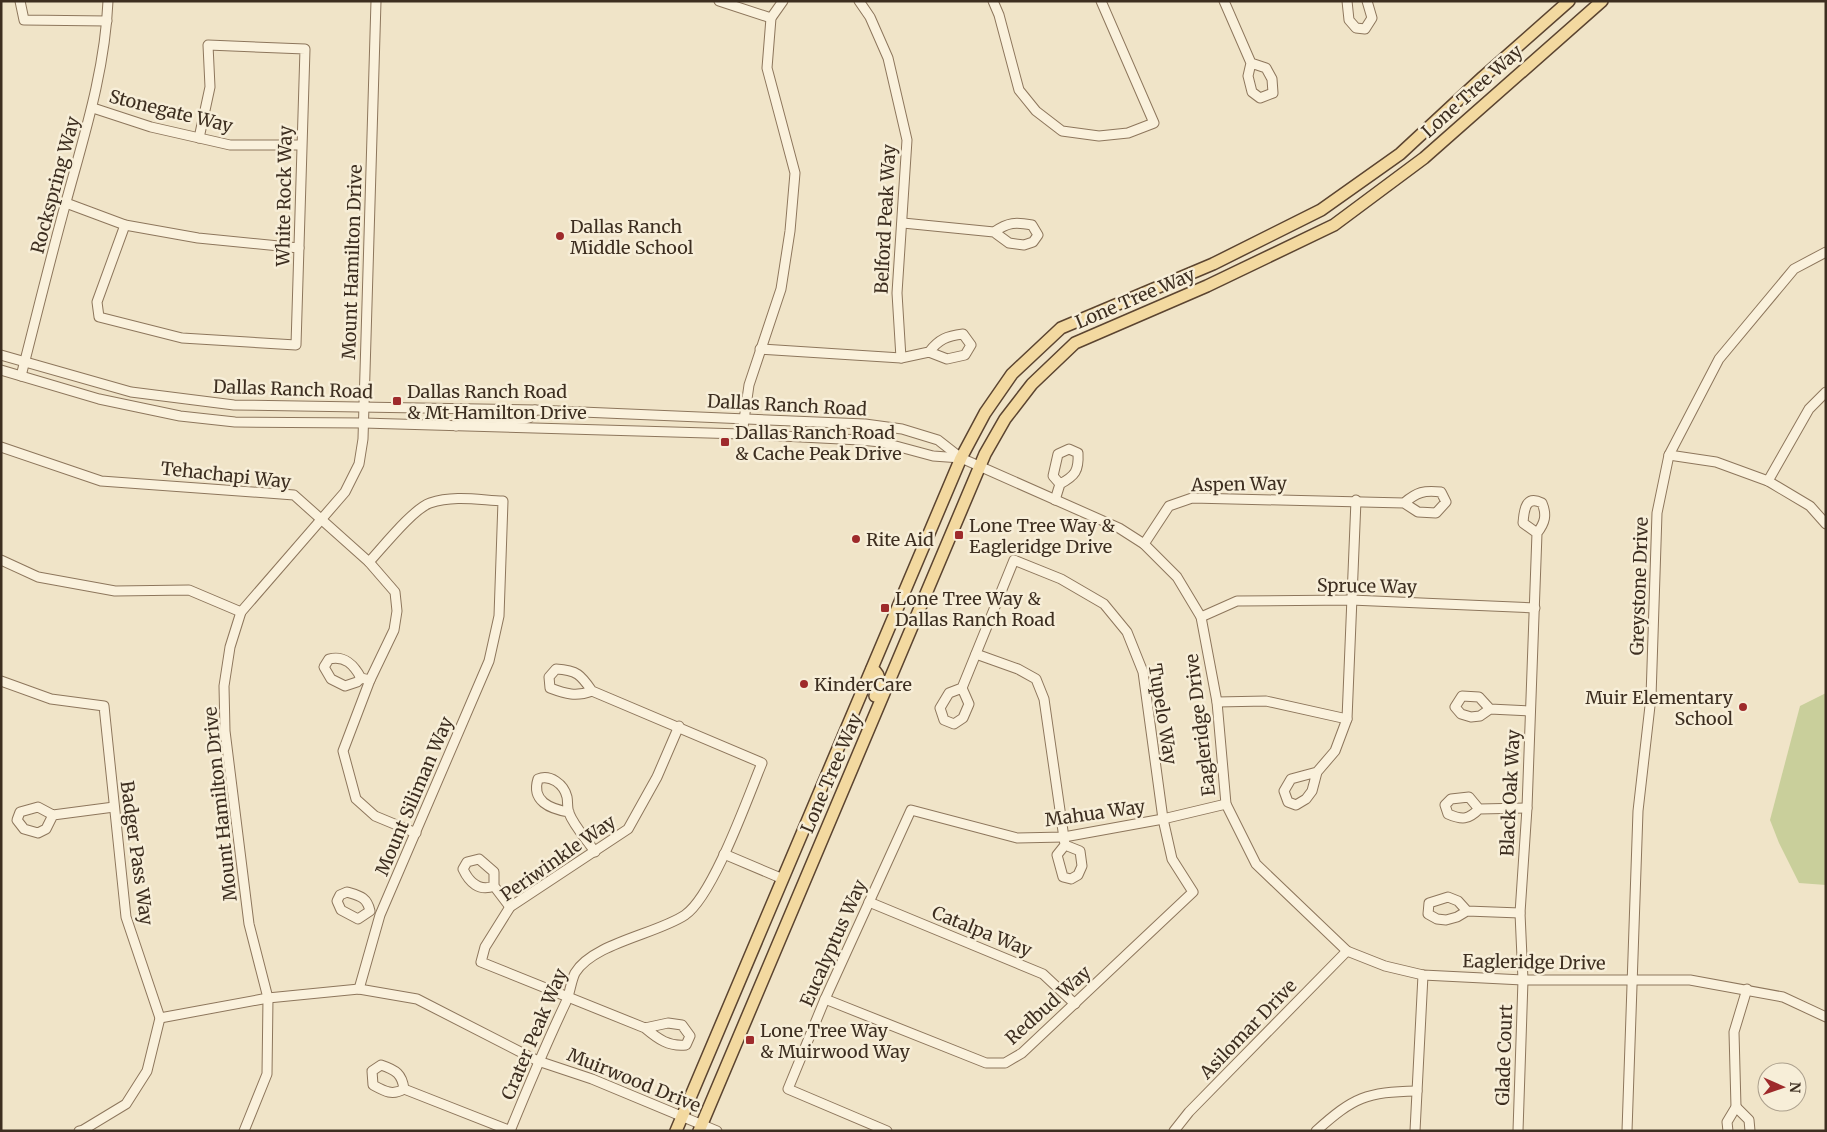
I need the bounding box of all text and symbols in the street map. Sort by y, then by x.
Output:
street label: Lone Tree Way [1417,39,1528,142]
street label: Stonegate Way [107,84,236,138]
street label: Rockspring Way [26,113,85,256]
street label: White Rock Way [271,125,297,268]
street label: Belford Peak Way [870,143,900,295]
street label: Mount Hamilton Drive [337,164,367,360]
place label: Dallas Ranch Middle School [570,215,694,259]
marker: Dallas Ranch Middle School [554,230,566,242]
street label: Lone Tree Way [1072,262,1199,334]
street label: Dallas Ranch Road [213,375,374,403]
place label: Dallas Ranch Road & Mt Hamilton Drive [407,380,587,424]
street label: Dallas Ranch Road [706,389,868,421]
marker: Dallas Ranch Road & Mt Hamilton Drive [391,395,403,407]
place label: Dallas Ranch Road & Cache Peak Drive [735,421,902,465]
marker: Dallas Ranch Road & Cache Peak Drive [719,436,731,448]
street label: Tehachapi Way [160,457,293,493]
street label: Aspen Way [1190,472,1288,496]
place label: Lone Tree Way & Eagleridge Drive [969,514,1115,558]
street label: Greystone Drive [1625,516,1653,656]
place label: Rite Aid [866,528,934,551]
marker: Lone Tree Way & Eagleridge Drive [953,529,965,541]
marker: Rite Aid [850,533,862,545]
street label: Spruce Way [1317,574,1418,598]
place label: Lone Tree Way & Dallas Ranch Road [895,587,1055,631]
marker: Lone Tree Way & Dallas Ranch Road [879,602,891,614]
street label: Eagleridge Drive [1180,653,1220,797]
street label: Tupelo Way [1144,662,1182,767]
place label: KinderCare [814,673,912,696]
marker: KinderCare [798,678,810,690]
place label: Muir Elementary School [1585,686,1734,730]
marker: Muir Elementary School [1737,701,1749,713]
street label: Mount Hamilton Drive [198,706,242,902]
street label: Lone Tree Way [795,709,867,836]
street label: Mount Siliman Way [370,712,458,879]
street label: Black Oak Way [1495,728,1525,857]
street label: Badger Pass Way [115,779,159,927]
street label: Mahua Way [1043,795,1147,831]
street label: Periwinkle Way [496,809,620,906]
street label: Eucalyptus Way [795,875,872,1010]
street label: Catalpa Way [929,901,1036,962]
street label: Eagleridge Drive [1462,949,1606,975]
street label: Redbud Way [1001,960,1096,1049]
street label: Crater Peak Way [496,964,572,1103]
street label: Asilomar Drive [1194,974,1301,1084]
street label: Glade Court [1491,1004,1517,1106]
place label: Lone Tree Way & Muirwood Way [760,1019,911,1063]
marker: Lone Tree Way & Muirwood Way [744,1034,756,1046]
street label: Muirwood Drive [564,1043,704,1117]
north arrow [1757,1062,1807,1112]
text: N [1786,1082,1804,1093]

